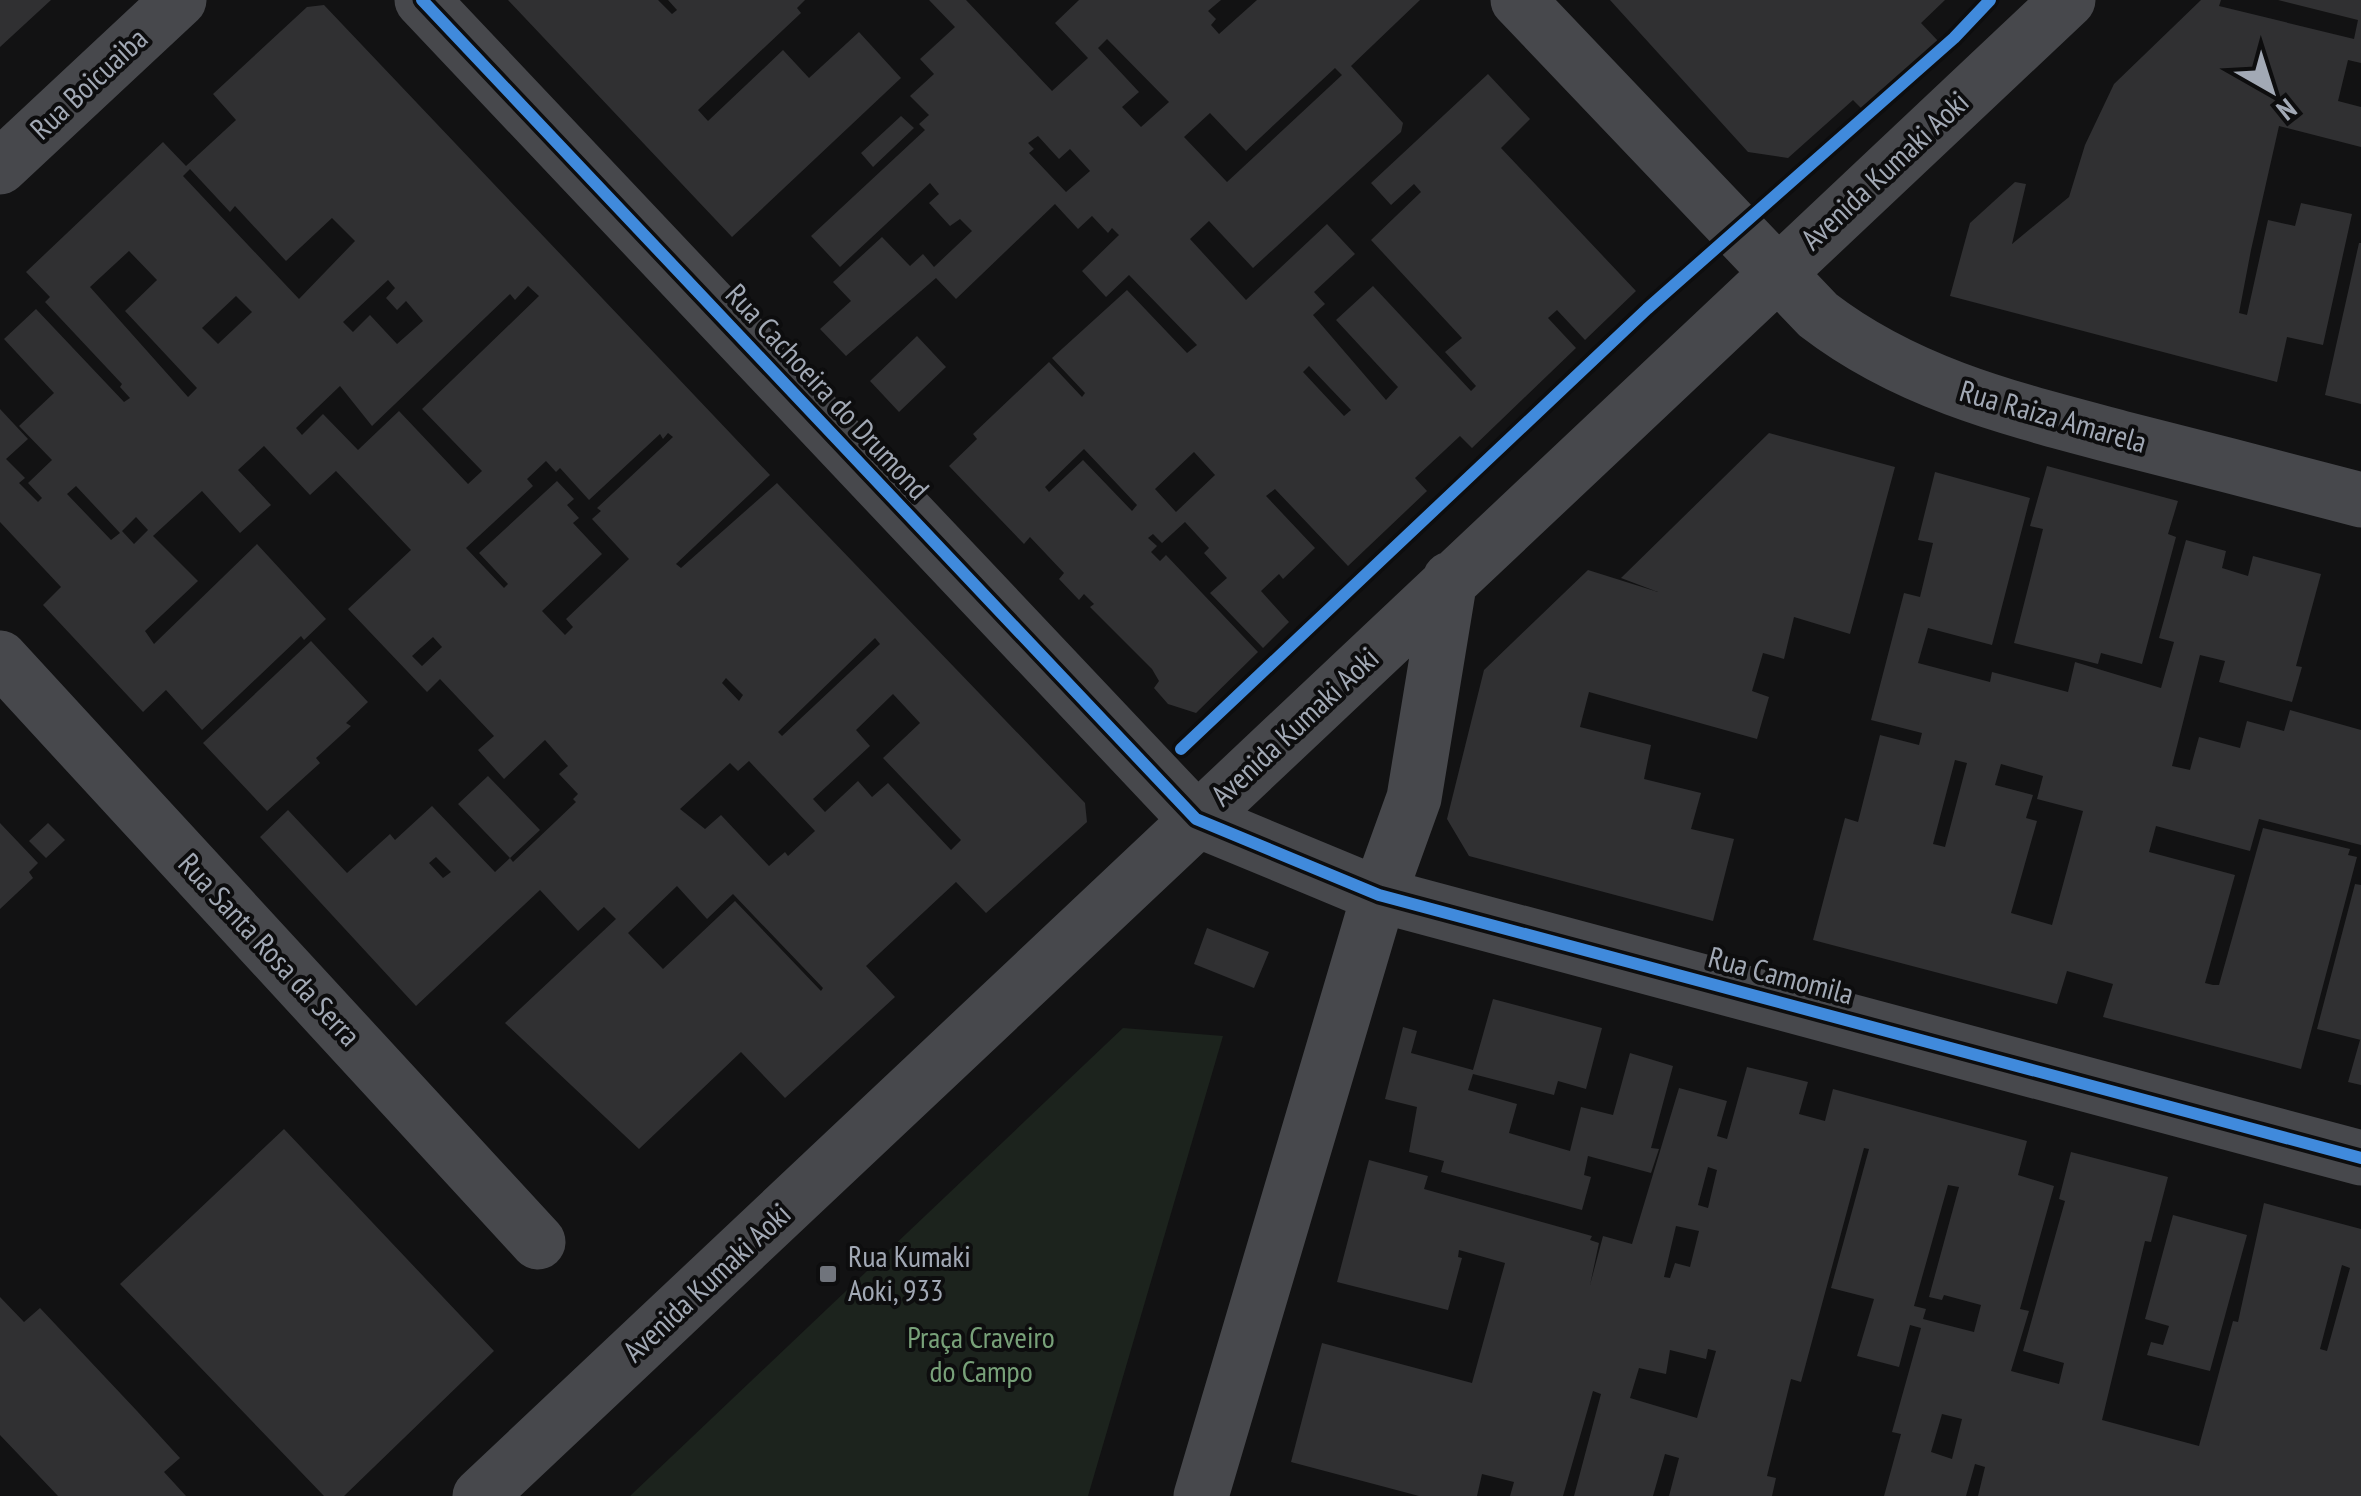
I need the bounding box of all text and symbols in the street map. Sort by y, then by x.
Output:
street label: Rua Boicuaiba [21,19,155,147]
north arrow [2221,40,2321,140]
street label: Avenida Kumaki Aoki [1792,82,1976,258]
text: N [2270,91,2305,129]
street label: Rua Cachoeira do Drumond [718,275,938,507]
street label: Rua Raiza Amarela [1956,370,2151,461]
street label: Avenida Kumaki Aoki [1202,638,1386,814]
street label: Rua Santa Rosa da Serra [171,844,370,1054]
street label: Rua Camomila [1705,936,1858,1013]
street label: Avenida Kumaki Aoki [614,1194,798,1370]
place label: Rua Kumaki Aoki, 933 [848,1236,971,1309]
marker: Rua Kumaki Aoki, 933 [817,1263,839,1285]
park label: Praça Craveiro do Campo [907,1317,1055,1390]

